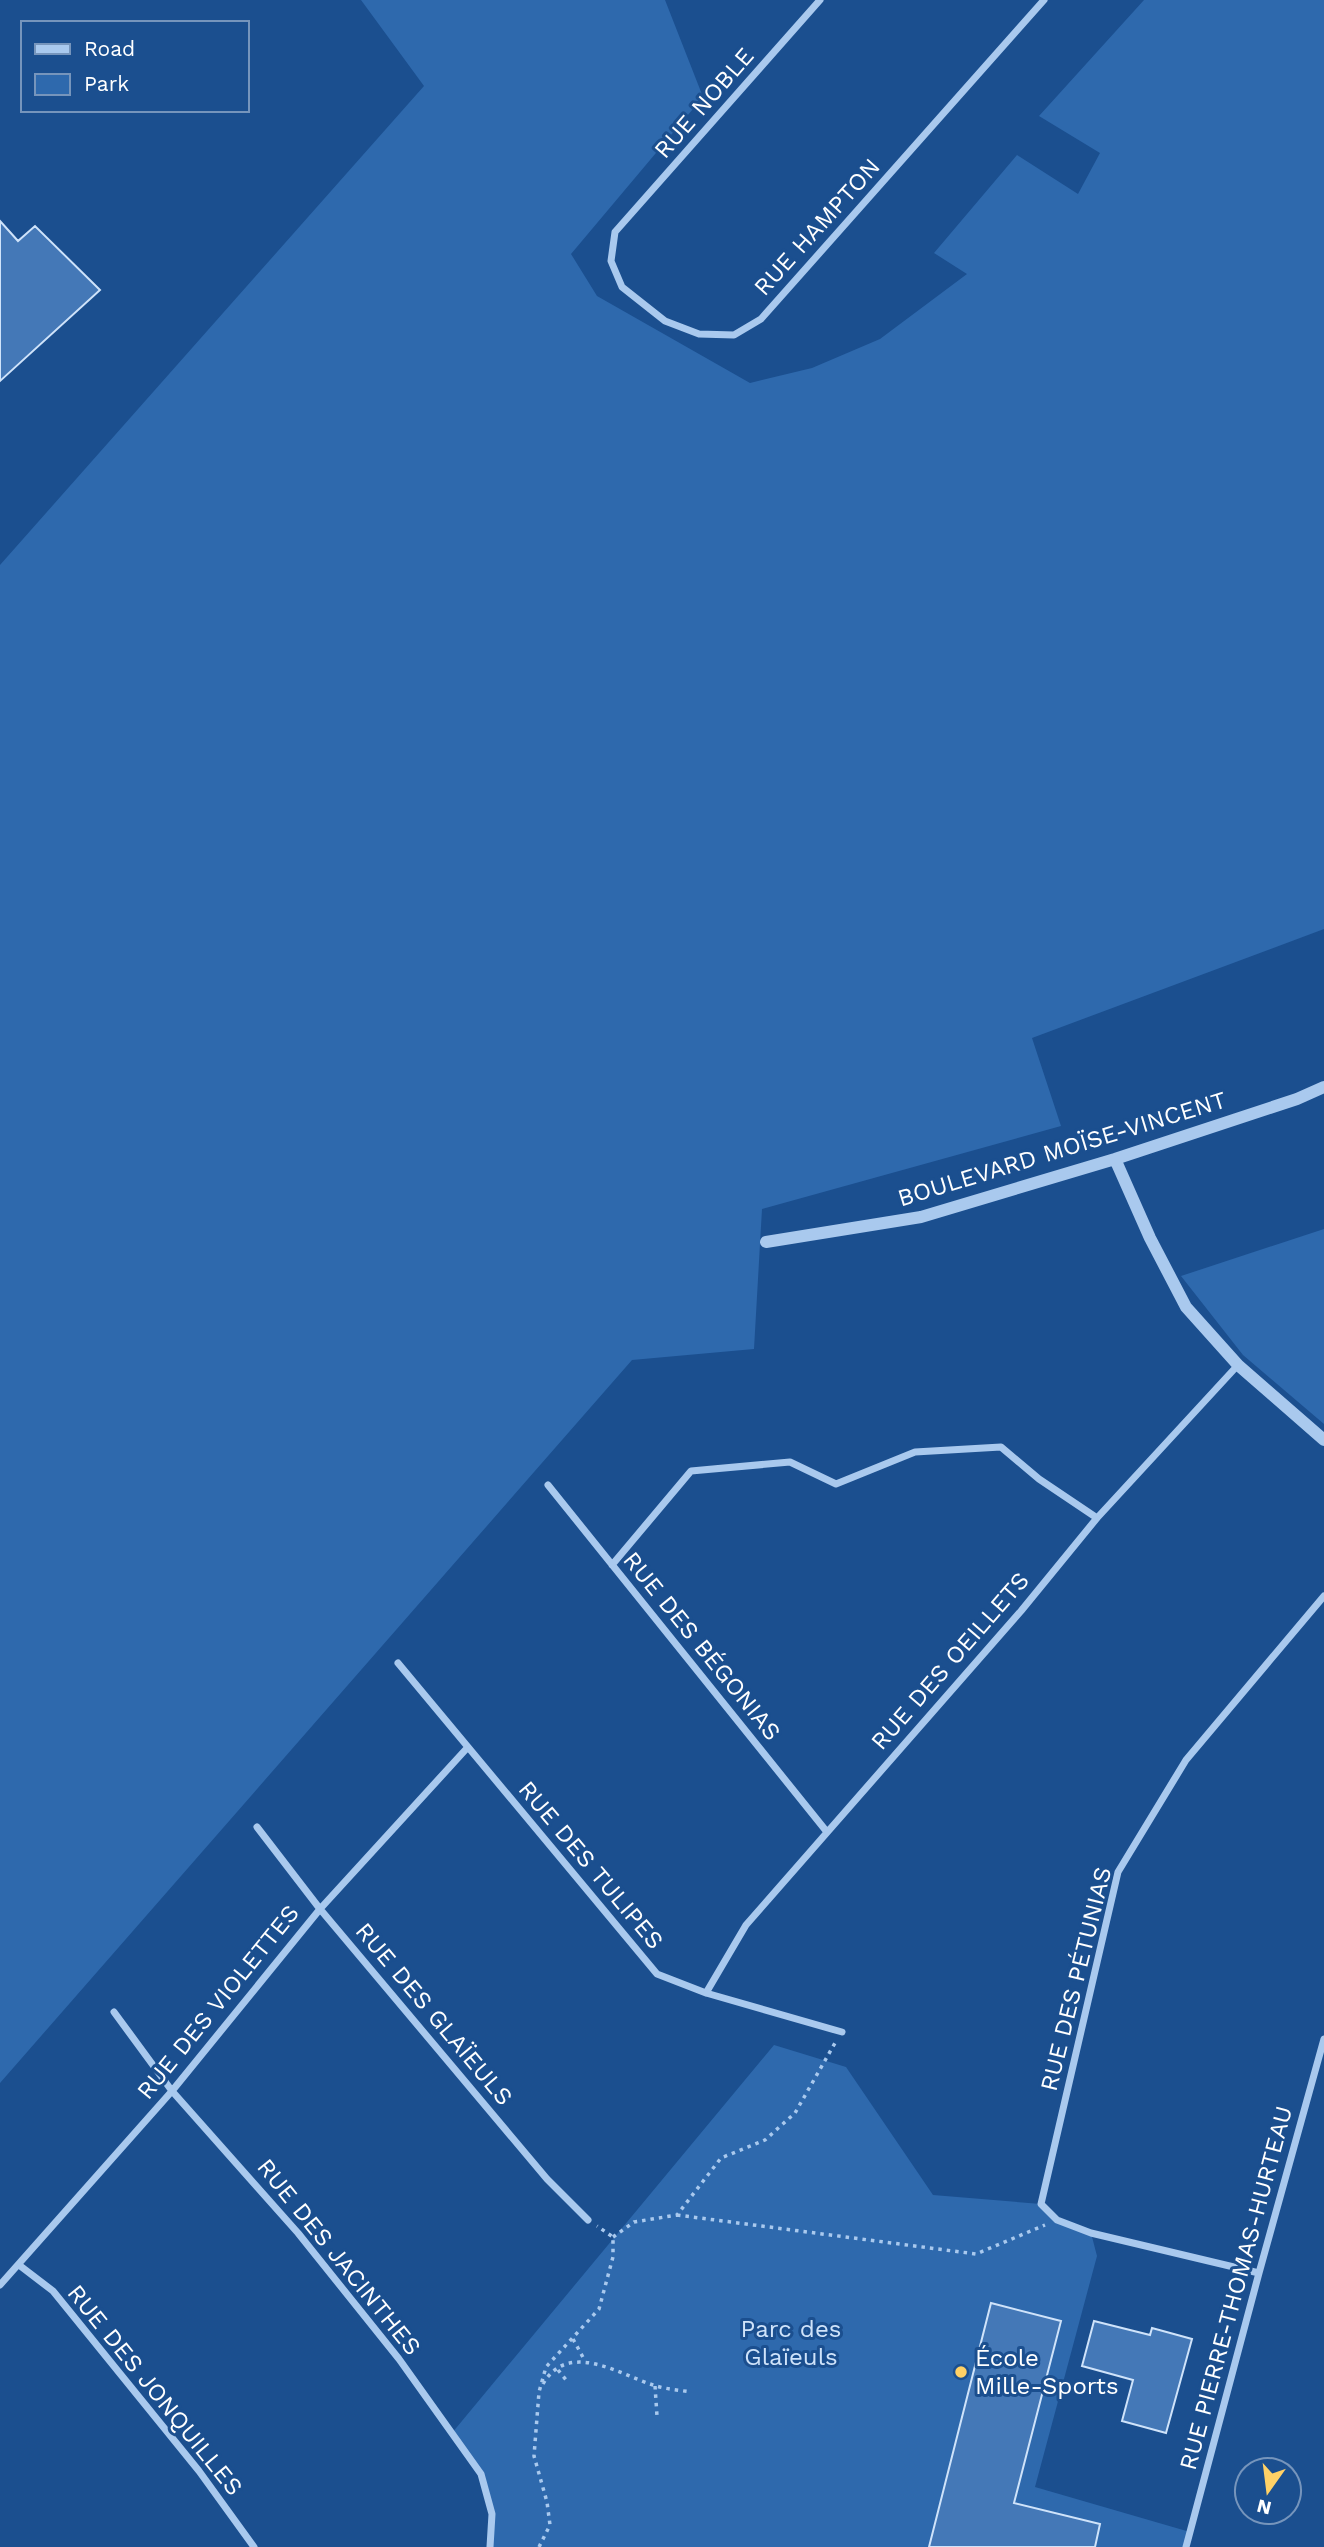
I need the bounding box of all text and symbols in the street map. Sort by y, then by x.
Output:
legend [21,21,248,112]
text: Road [84,36,135,61]
street label: RUE NOBLE [648,42,760,164]
text: Park [84,71,129,96]
street label: RUE HAMPTON [748,153,886,301]
street label: BOULEVARD MOÏSE-VINCENT [894,1086,1230,1212]
street label: RUE DES BÉGONIAS [617,1546,787,1746]
street label: RUE DES OEILLETS [865,1566,1035,1756]
street label: RUE DES TULIPES [513,1775,669,1955]
street label: RUE DES PÉTUNIAS [1035,1864,1117,2094]
street label: RUE DES VIOLETTES [131,1899,305,2105]
street label: RUE DES GLAÏEULS [350,1917,518,2111]
street label: RUE PIERRE-THOMAS-HURTEAU [1174,2103,1298,2473]
street label: RUE DES JACINTHES [251,2153,427,2361]
street label: RUE DES JONQUILLES [61,2279,249,2501]
park label: Parc des Glaïeuls [741,2315,841,2371]
place label: École Mille-Sports [975,2344,1119,2400]
marker: École Mille-Sports [953,2364,969,2380]
north arrow [1233,2456,1303,2526]
text: N [1254,2494,1274,2520]

